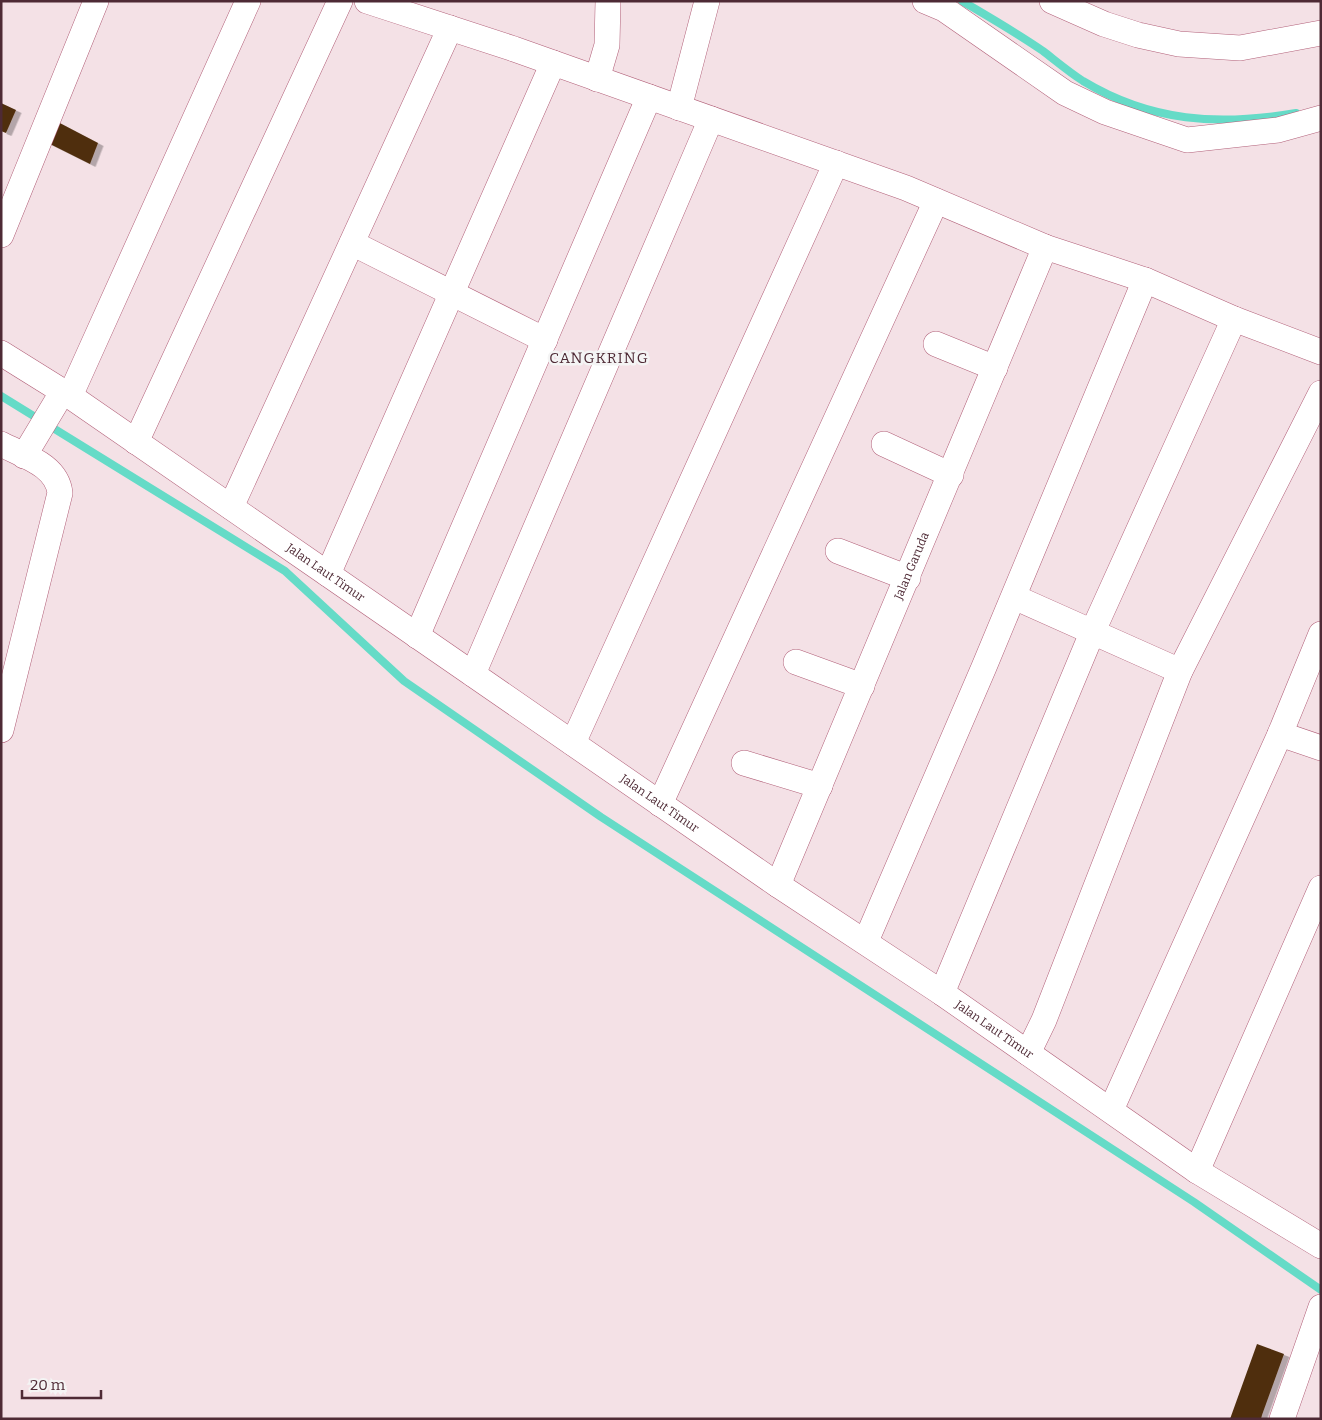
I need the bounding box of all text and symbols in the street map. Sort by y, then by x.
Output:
district label: CANGKRING [549,349,649,367]
street label: Jalan Garuda [891,530,932,603]
street label: Jalan Laut Timur [283,540,368,605]
street label: Jalan Laut Timur [617,771,702,836]
street label: Jalan Laut Timur [952,997,1037,1062]
scale bar [22,1368,101,1400]
text: 20 m [30,1376,66,1394]

